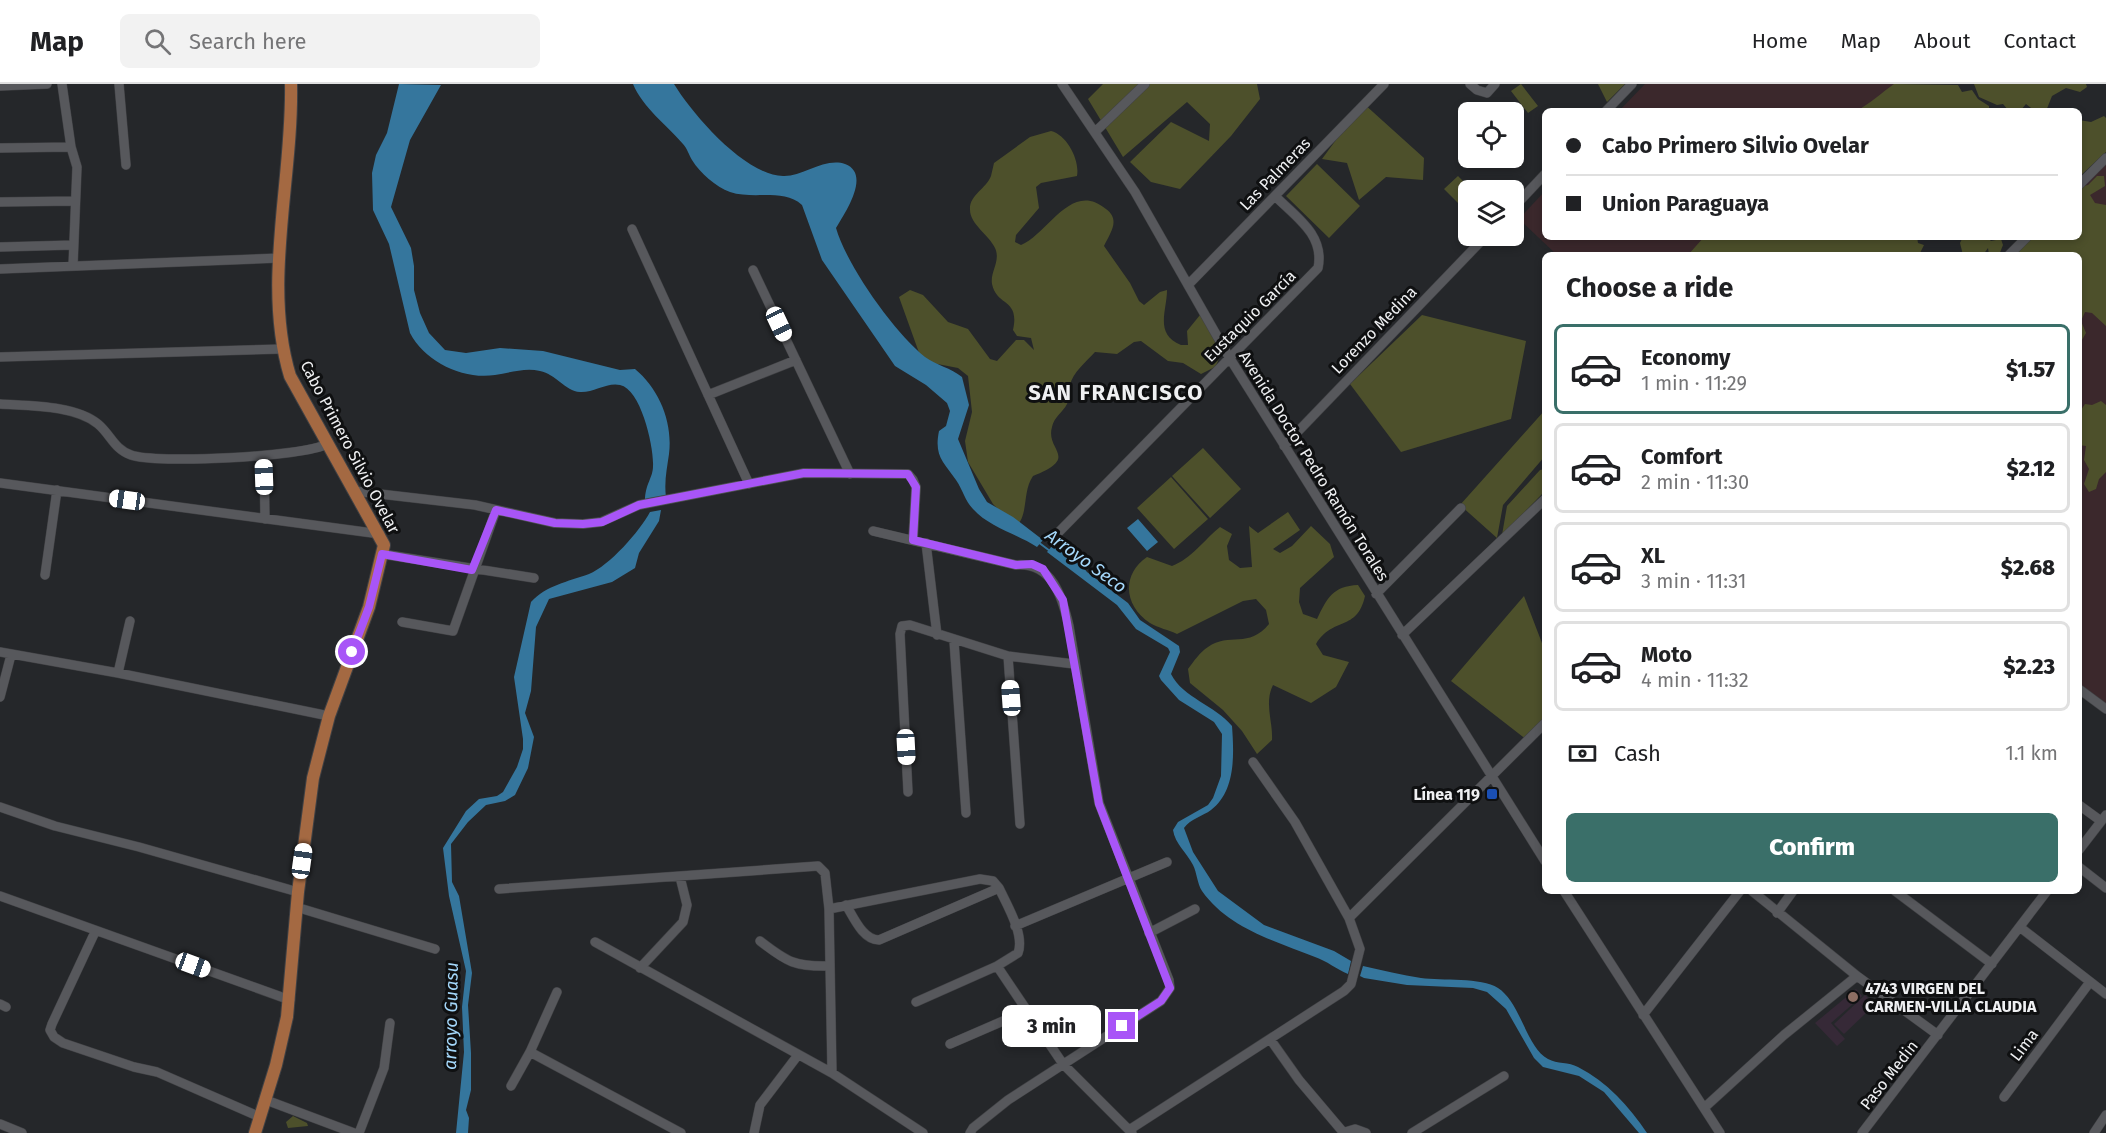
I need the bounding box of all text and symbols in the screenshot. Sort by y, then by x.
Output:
search box [120,14,540,68]
text: Map [30,25,84,58]
icon: search [141,25,174,58]
text: Search here [189,28,307,55]
text: Home [1752,28,1808,54]
text: Map [1841,28,1881,54]
text: About [1914,28,1971,54]
text: Contact [2004,28,2076,54]
map controls [1458,102,1524,246]
button: locate [1458,102,1524,168]
text: Cabo Primero Silvio Ovelar [1602,132,1869,159]
street label: Las Palmeras [1236,134,1314,214]
button: layers [1458,180,1524,246]
text: Union Paraguaya [1602,190,1769,217]
street label: Eustaquio García [1200,266,1300,366]
text: Choose a ride [1566,272,1733,304]
street label: Lorenzo Medina [1327,282,1421,378]
car [763,304,795,344]
icon: car [1569,342,1623,396]
text: Economy [1641,344,1730,371]
street label: Avenida Doctor Pedro Ramón Torales [1235,347,1393,585]
text: $1.57 [2006,356,2055,383]
street label: Cabo Primero Silvio Ovelar [296,357,404,537]
text: 1 min · 11:29 [1641,371,1747,395]
district label: SAN FRANCISCO [1028,379,1204,406]
icon: car [1569,441,1623,495]
text: Comfort [1641,443,1722,470]
text: $2.12 [2007,455,2055,482]
car [254,459,274,495]
text: 2 min · 11:30 [1641,470,1749,494]
car [108,489,146,511]
water label: Arroyo Seco [1040,524,1131,598]
icon: car [1569,540,1623,594]
text: XL [1641,542,1665,569]
text: $2.68 [2001,554,2055,581]
text: 3 min · 11:31 [1641,569,1746,593]
route start [338,638,365,665]
icon: car [1569,639,1623,693]
text: Moto [1641,641,1692,668]
text: $2.23 [2003,653,2055,680]
text: 4 min · 11:32 [1641,668,1749,692]
car [1001,679,1021,717]
car [896,729,916,765]
icon: cash [1566,737,1599,770]
text: Cash [1614,740,1661,767]
text: 1.1 km [2005,741,2058,765]
place label: Línea 119 [1413,785,1480,804]
marker: Línea 119 [1485,787,1499,801]
button: Confirm [1566,813,2058,882]
car [291,842,313,880]
car [173,950,213,980]
water label: arroyo Guasu [439,962,463,1070]
place label: 4743 VIRGEN DEL CARMEN-VILLA CLAUDIA [1865,979,2037,1016]
marker: 4743 VIRGEN DEL CARMEN-VILLA CLAUDIA [1846,990,1860,1004]
callout: 3 min [1002,1005,1101,1047]
route end [1108,1012,1135,1039]
text: 3 min [1027,1014,1076,1038]
street label: Lima [2006,1025,2042,1065]
street label: Paso Medin [1856,1037,1922,1113]

